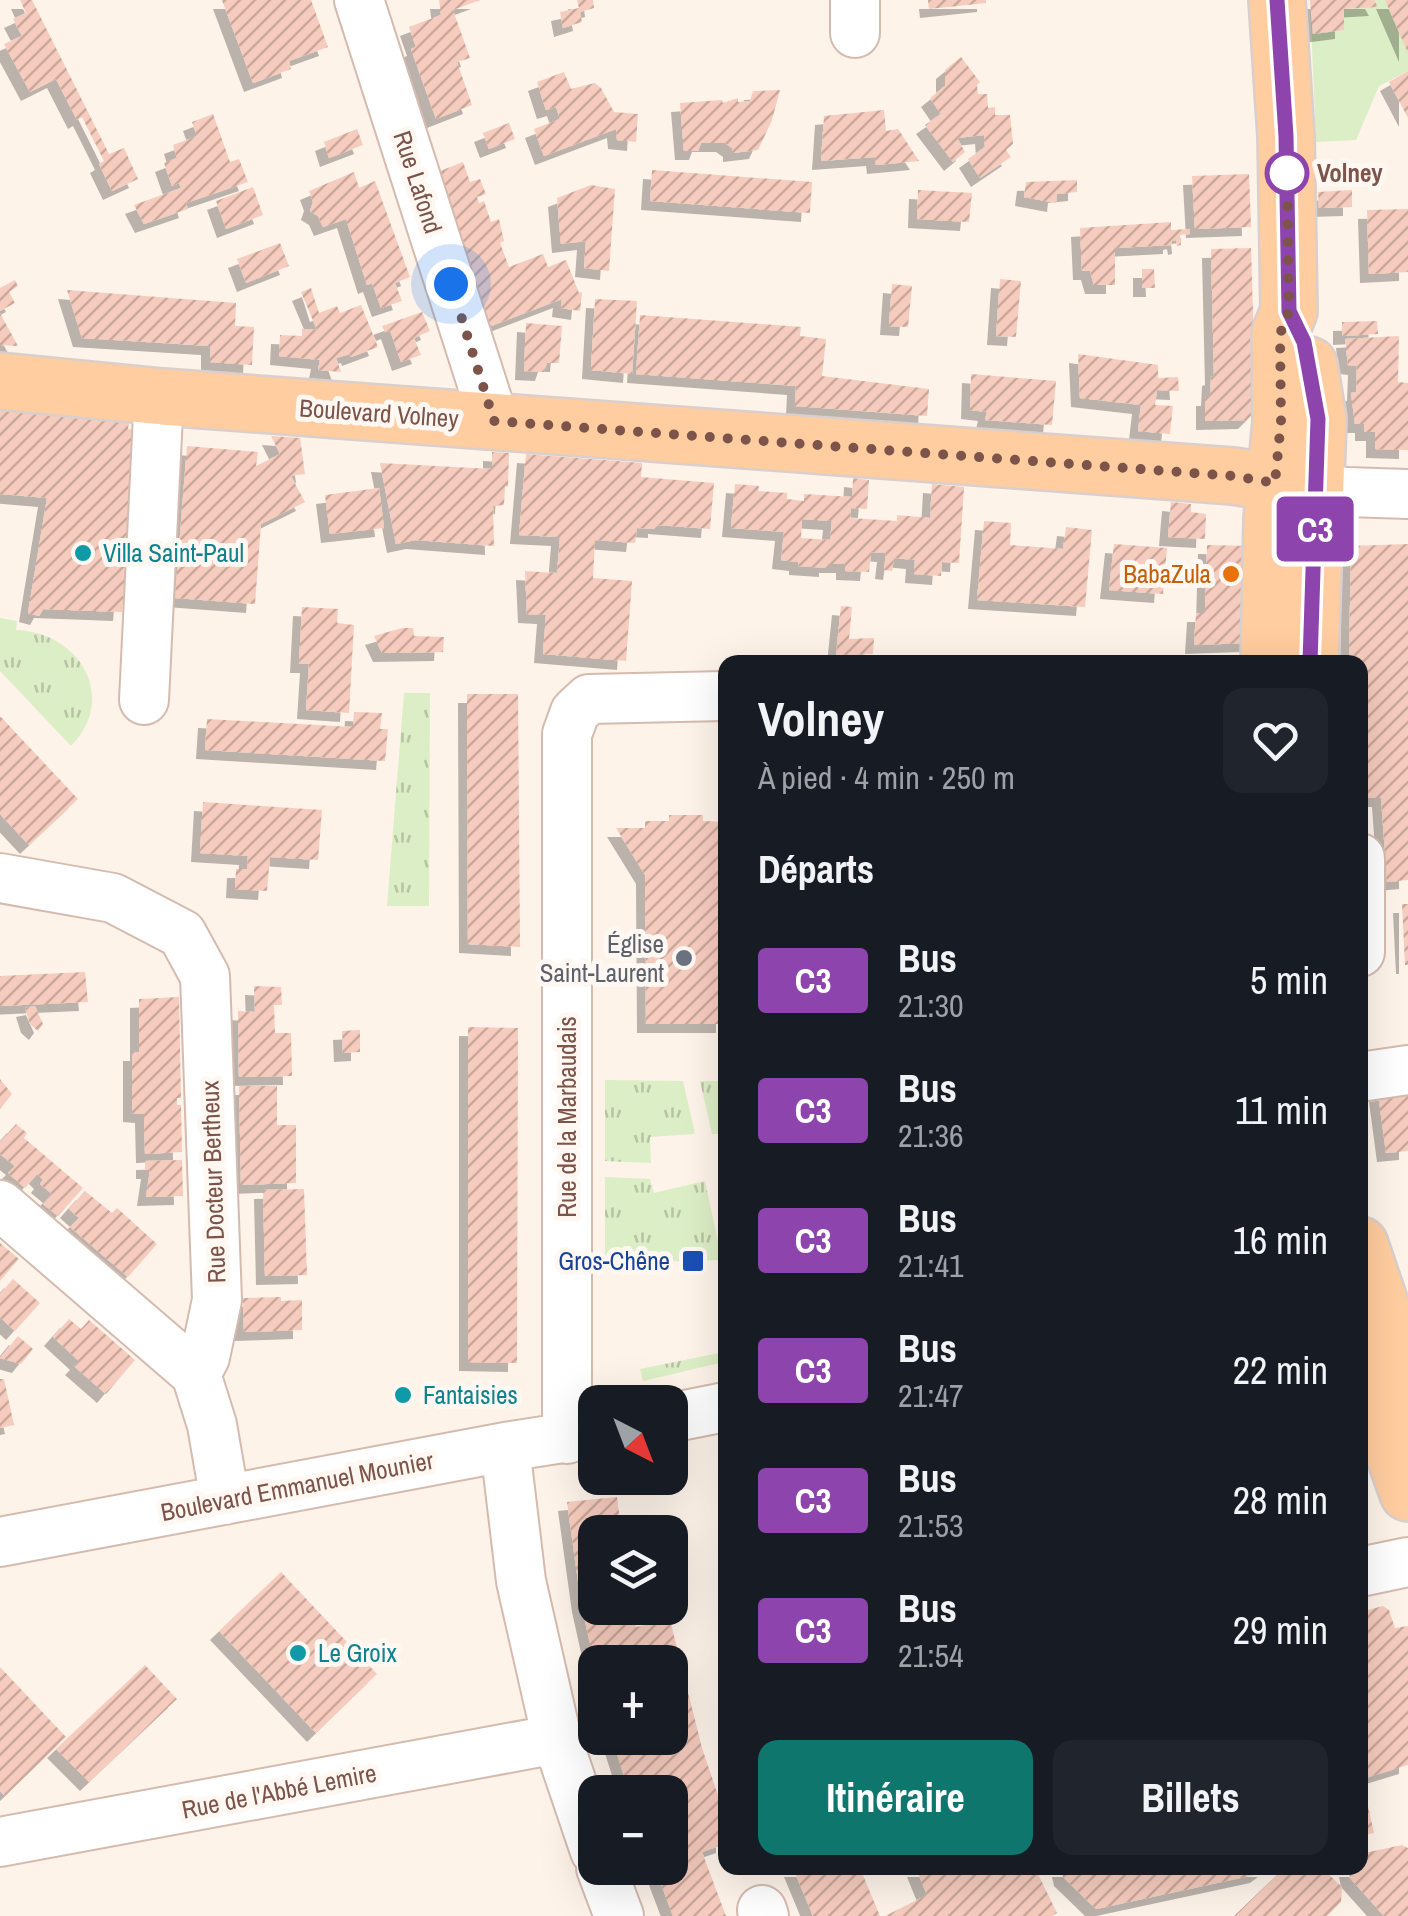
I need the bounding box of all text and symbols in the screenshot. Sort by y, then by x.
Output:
street label: Rue Lafond [385,126,451,238]
marker: Volney [1266,152,1308,194]
place label: Volney [1317,156,1383,190]
your location [426,259,476,309]
street label: Boulevard Volney [298,390,461,436]
line badge: C3 [1270,496,1360,562]
text: C3 [1297,506,1333,553]
place label: Villa Saint-Paul [103,536,244,570]
marker: Villa Saint-Paul [72,542,94,564]
place label: BabaZula [1123,557,1212,591]
marker: BabaZula [1220,563,1242,585]
text: Volney [758,686,884,751]
button: heart [1223,688,1328,793]
text: À pied · 4 min · 250 m [758,756,1015,799]
text: Départs [758,844,874,895]
place label: Église Saint-Laurent [540,927,664,990]
text: Bus [898,933,957,984]
marker: Église Saint-Laurent [673,947,695,969]
text: 5 min [1250,955,1328,1006]
text: C3 [795,957,831,1004]
text: 21:30 [898,984,964,1027]
street label: Rue de la Marbaudais [550,1016,584,1218]
text: Bus [898,1063,957,1114]
street label: Rue Docteur Bertheux [192,1079,234,1284]
text: 11 min [1235,1085,1328,1136]
text: C3 [795,1087,831,1134]
text: 21:36 [898,1114,964,1157]
text: Bus [898,1193,957,1244]
text: 16 min [1233,1215,1328,1266]
text: C3 [795,1217,831,1264]
place label: Gros-Chêne [558,1244,670,1278]
text: 21:41 [898,1244,964,1287]
marker: Gros-Chêne [680,1248,706,1274]
text: Bus [898,1323,957,1374]
text: 22 min [1233,1345,1328,1396]
text: C3 [795,1347,831,1394]
text: 21:47 [898,1374,964,1417]
place label: Fantaisies [423,1378,518,1412]
marker: Fantaisies [392,1384,414,1406]
north arrow [578,1385,688,1495]
map controls [578,1385,688,1885]
street label: Boulevard Emmanuel Mounier [158,1443,436,1529]
text: Bus [898,1453,957,1504]
text: 28 min [1233,1475,1328,1526]
text: C3 [795,1477,831,1524]
text: 21:53 [898,1504,964,1547]
button: layers [578,1515,688,1625]
text: Bus [898,1583,957,1634]
text: 29 min [1233,1605,1328,1656]
text: C3 [795,1607,831,1654]
text: 21:54 [898,1634,964,1677]
place label: Le Groix [318,1636,397,1670]
marker: Le Groix [287,1642,309,1664]
button: + [578,1645,688,1755]
button: Itinéraire [758,1740,1033,1855]
button: Billets [1053,1740,1328,1855]
street label: Rue de l'Abbé Lemire [179,1755,379,1827]
button: − [578,1775,688,1885]

